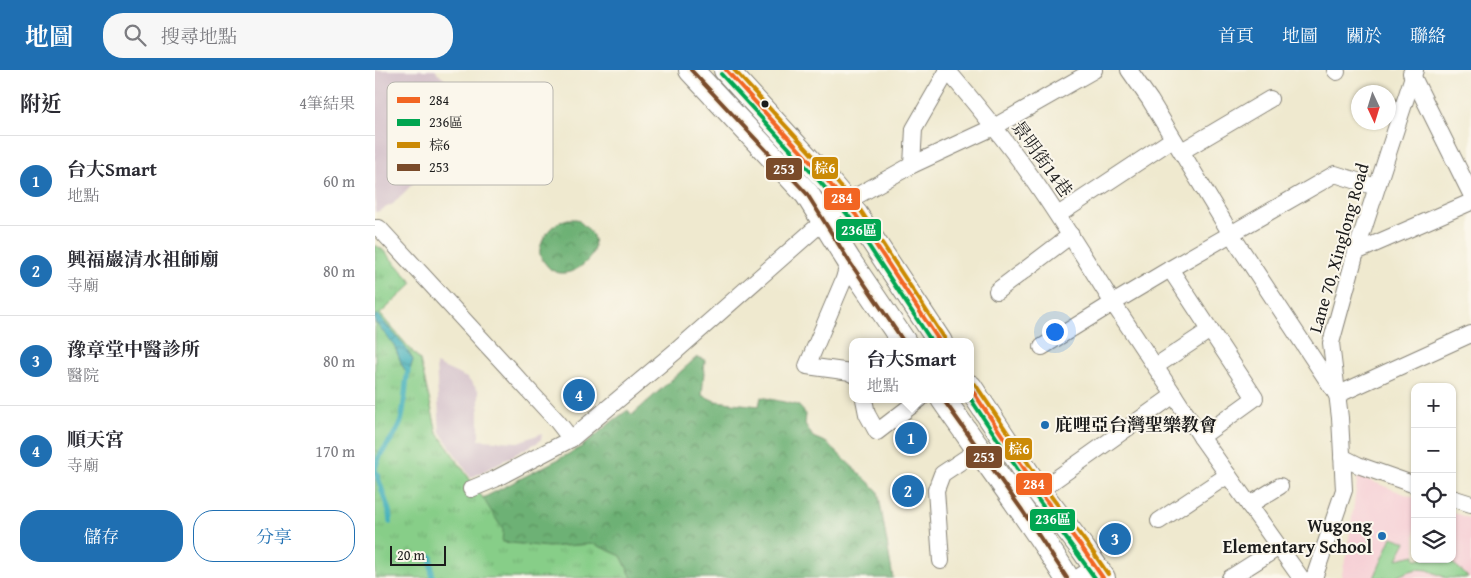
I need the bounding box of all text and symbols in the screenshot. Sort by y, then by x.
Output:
search box [103,13,453,58]
text: 地圖 [25,19,73,54]
icon: search [121,21,149,49]
text: 搜尋地點 [161,22,237,50]
text: 首頁 [1218,22,1254,49]
text: 地圖 [1282,22,1318,49]
text: 關於 [1346,22,1382,49]
text: 聯絡 [1410,22,1446,49]
legend [387,82,553,185]
north arrow [1351,85,1396,130]
text: 附近 [20,88,62,119]
text: 284 [429,90,449,110]
text: 4筆結果 [299,91,355,115]
unlabelled marker [760,99,770,109]
text: 236區 [429,112,463,132]
street label: 景明街14巷 [1005,115,1080,203]
text: 棕6 [429,135,450,155]
text: 台大Smart [67,155,157,183]
line badge: 棕6 [811,156,839,180]
text: 253 [429,157,449,177]
line badge: 253 [765,157,803,181]
text: 棕6 [814,158,836,178]
text: 253 [773,159,795,179]
street label: Lane 70, Xinglong Road [1301,159,1376,336]
text: 1 [32,169,40,193]
text: 60 m [323,169,355,193]
text: 地點 [67,183,99,207]
line badge: 284 [823,187,861,211]
text: 284 [831,188,853,208]
line badge: 236區 [835,218,882,242]
text: 236區 [841,220,877,240]
text: 興福巖清水祖師廟 [67,245,219,273]
text: 2 [32,259,40,283]
text: 80 m [323,259,355,283]
text: 寺廟 [67,273,99,297]
your location [1042,319,1068,345]
text: 豫章堂中醫診所 [67,335,200,363]
popup [849,338,974,403]
text: 台大Smart [867,345,956,373]
text: 3 [32,349,40,373]
text: 80 m [323,349,355,373]
text: 醫院 [67,363,99,387]
text: 地點 [867,373,899,397]
pin: 4 [563,376,595,414]
map controls [1411,383,1456,563]
button: + [1411,383,1456,428]
place label: 庇哩亞台灣聖樂教會 [1055,411,1217,438]
pin: 1 [895,419,927,457]
marker: 庇哩亞台灣聖樂教會 [1039,419,1051,431]
text: 順天宮 [67,425,124,453]
button: − [1411,428,1456,473]
line badge: 棕6 [1004,437,1033,461]
text: 4 [32,439,40,463]
text: 170 m [315,439,355,463]
text: 棕6 [1008,439,1030,459]
line badge: 253 [965,445,1003,469]
text: 253 [973,447,995,467]
text: 寺廟 [67,453,99,477]
pin: 2 [892,472,924,510]
line badge: 284 [1015,472,1053,496]
button: locate [1411,473,1456,518]
text: 284 [1023,474,1045,494]
line badge: 236區 [1029,508,1076,532]
text: 236區 [1035,509,1071,529]
button: 儲存 [20,510,183,562]
button: 分享 [193,510,355,562]
place label: Wugong Elementary School [1223,512,1373,560]
button: layers [1411,518,1456,563]
pin: 3 [1099,520,1131,558]
marker: Wugong Elementary School [1376,530,1388,542]
scale bar [390,543,446,566]
text: 20 m [397,545,425,565]

